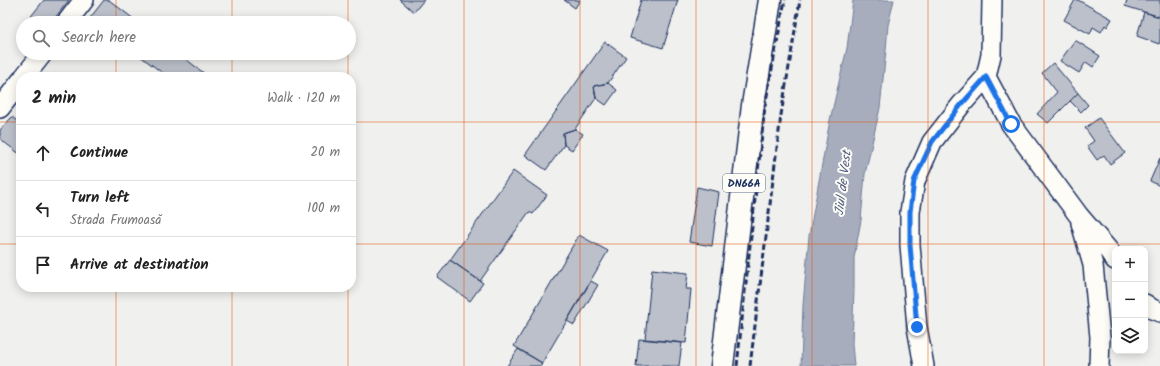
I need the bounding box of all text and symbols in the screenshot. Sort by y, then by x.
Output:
search box [16,16,356,60]
text: Search here [62,26,136,50]
icon: search [30,27,52,49]
text: 2 min [32,85,76,112]
text: Walk · 120 m [267,88,340,109]
route start [1002,115,1020,133]
text: Continue [70,141,128,165]
icon: ahead [32,142,54,164]
text: 20 m [310,142,340,163]
water label: Jiul de Vest [829,148,858,217]
road number: DN66A [723,174,765,192]
text: Turn left [70,186,130,210]
icon: left [32,198,54,220]
text: 100 m [307,198,340,219]
text: Strada Frumoasă [70,210,162,231]
map controls [1112,246,1148,354]
button: + [1112,246,1148,282]
text: Arrive at destination [70,253,209,277]
icon: arrive [32,254,54,276]
button: − [1112,282,1148,318]
route end [908,318,926,336]
button: layers [1112,318,1148,354]

